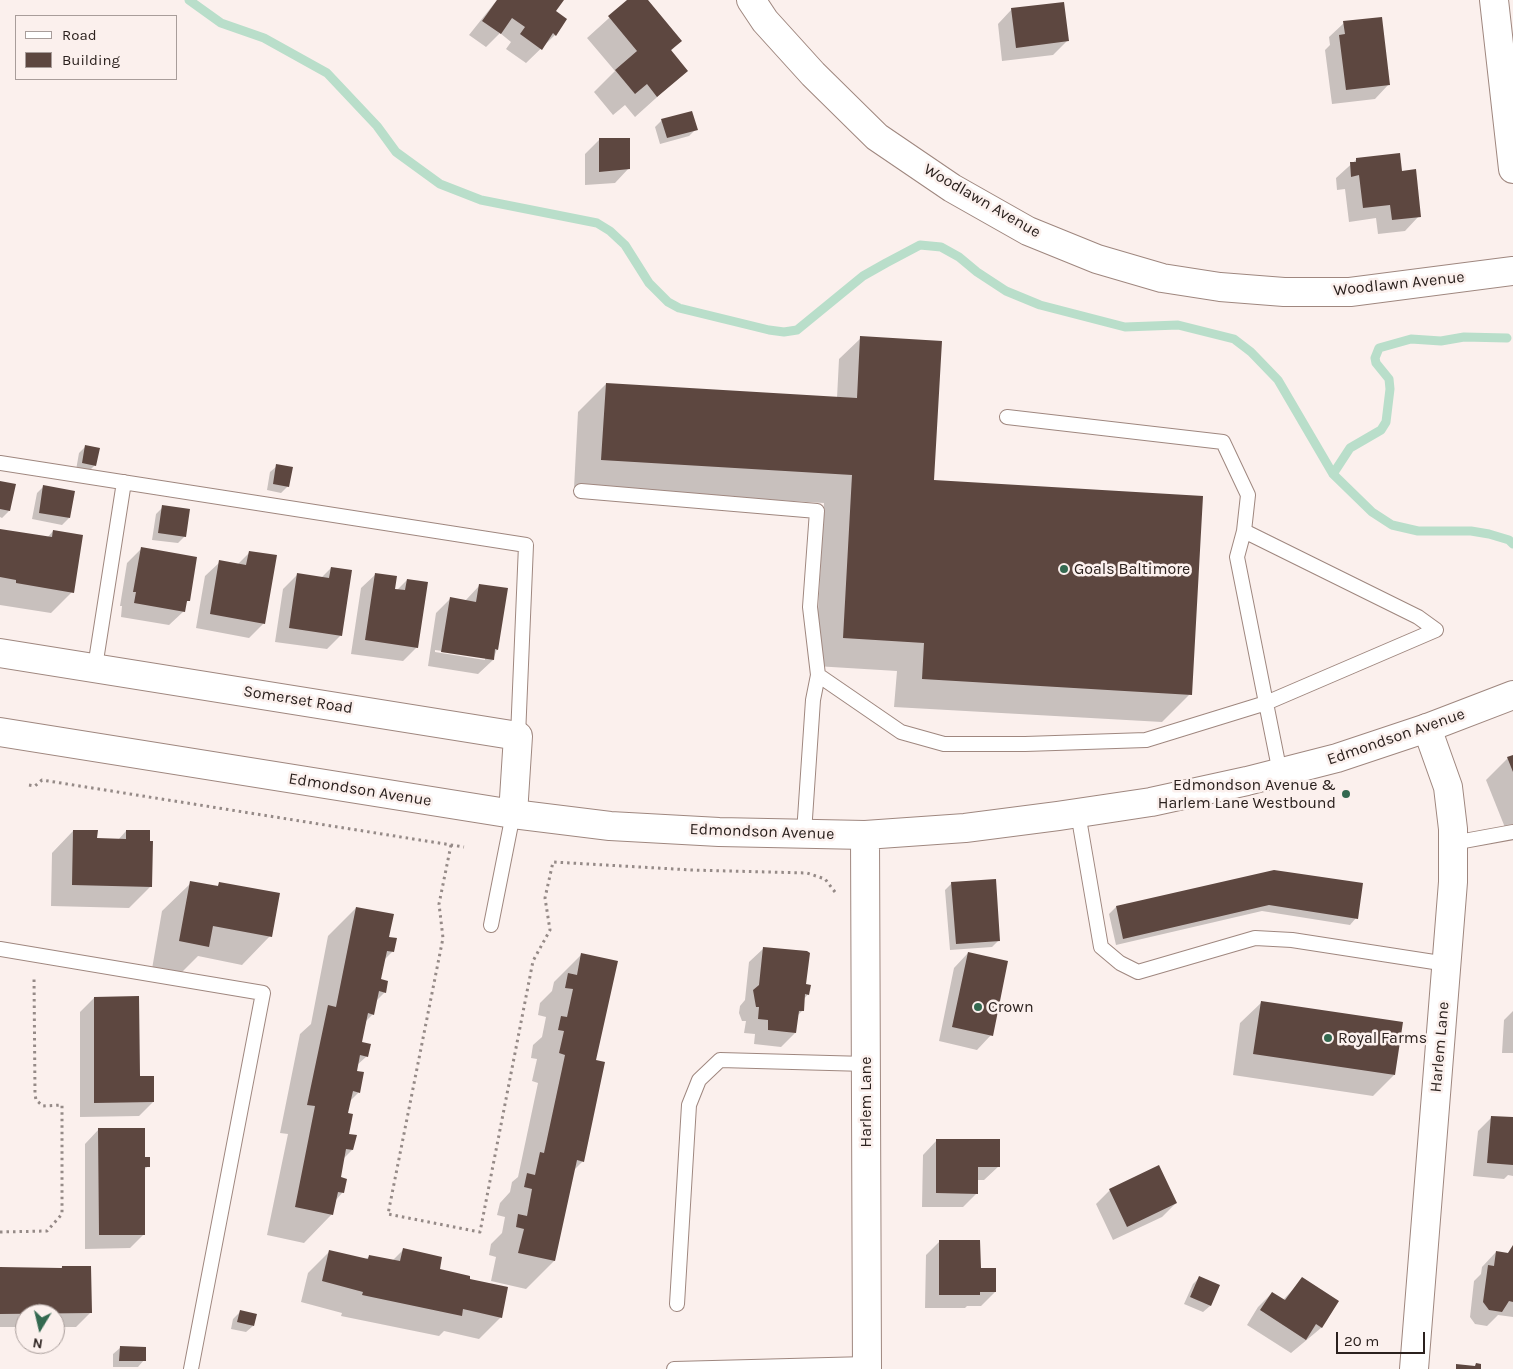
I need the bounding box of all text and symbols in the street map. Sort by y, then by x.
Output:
legend [15,15,178,80]
text: Road [62,26,97,44]
text: Building [62,51,120,69]
street label: Woodlawn Avenue [920,160,1044,242]
street label: Woodlawn Avenue [1332,268,1466,300]
place label: Goals Baltimore [1074,559,1190,579]
marker: Goals Baltimore [1058,563,1070,575]
street label: Somerset Road [242,682,354,718]
street label: Edmondson Avenue [1325,704,1467,770]
street label: Edmondson Avenue [287,769,433,811]
place label: Edmondson Avenue & Harlem Lane Westbound [1158,775,1336,813]
marker: Edmondson Avenue & Harlem Lane Westbound [1340,788,1352,800]
street label: Edmondson Avenue [689,820,835,844]
place label: Crown [988,997,1034,1017]
marker: Crown [972,1001,984,1013]
street label: Harlem Lane [1426,1001,1454,1093]
place label: Royal Farms [1338,1028,1427,1048]
marker: Royal Farms [1322,1032,1334,1044]
street label: Harlem Lane [856,1057,876,1147]
north arrow [15,1304,65,1354]
scale bar [1338,1322,1427,1354]
text: 20 m [1344,1332,1379,1350]
text: N [31,1334,44,1353]

